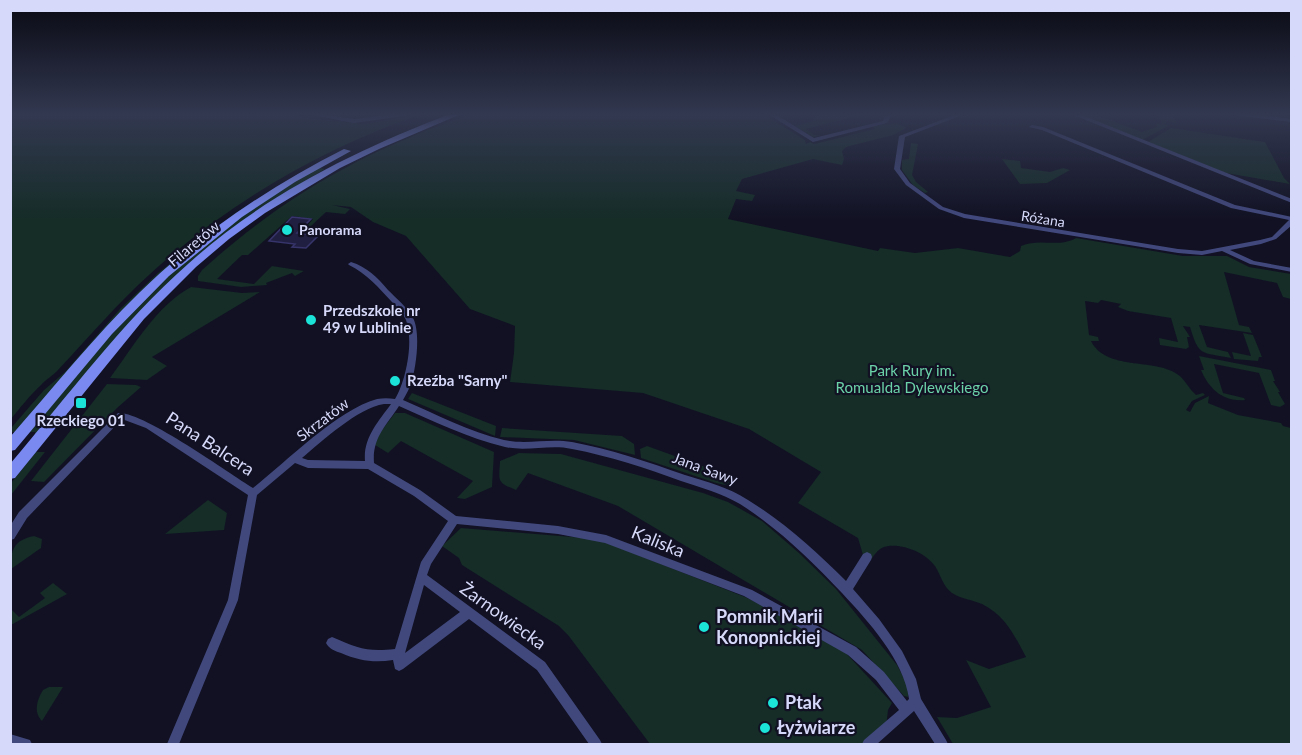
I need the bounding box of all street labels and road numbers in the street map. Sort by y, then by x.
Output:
street label: Różana [1020,207,1066,230]
street label: Filaretów [164,216,223,270]
street label: Skrzatów [293,394,352,445]
street label: Pana Balcera [162,406,259,480]
street label: Jana Sawy [670,448,741,488]
street label: Kaliska [629,521,688,562]
street label: Żarnowiecka [456,577,551,654]

